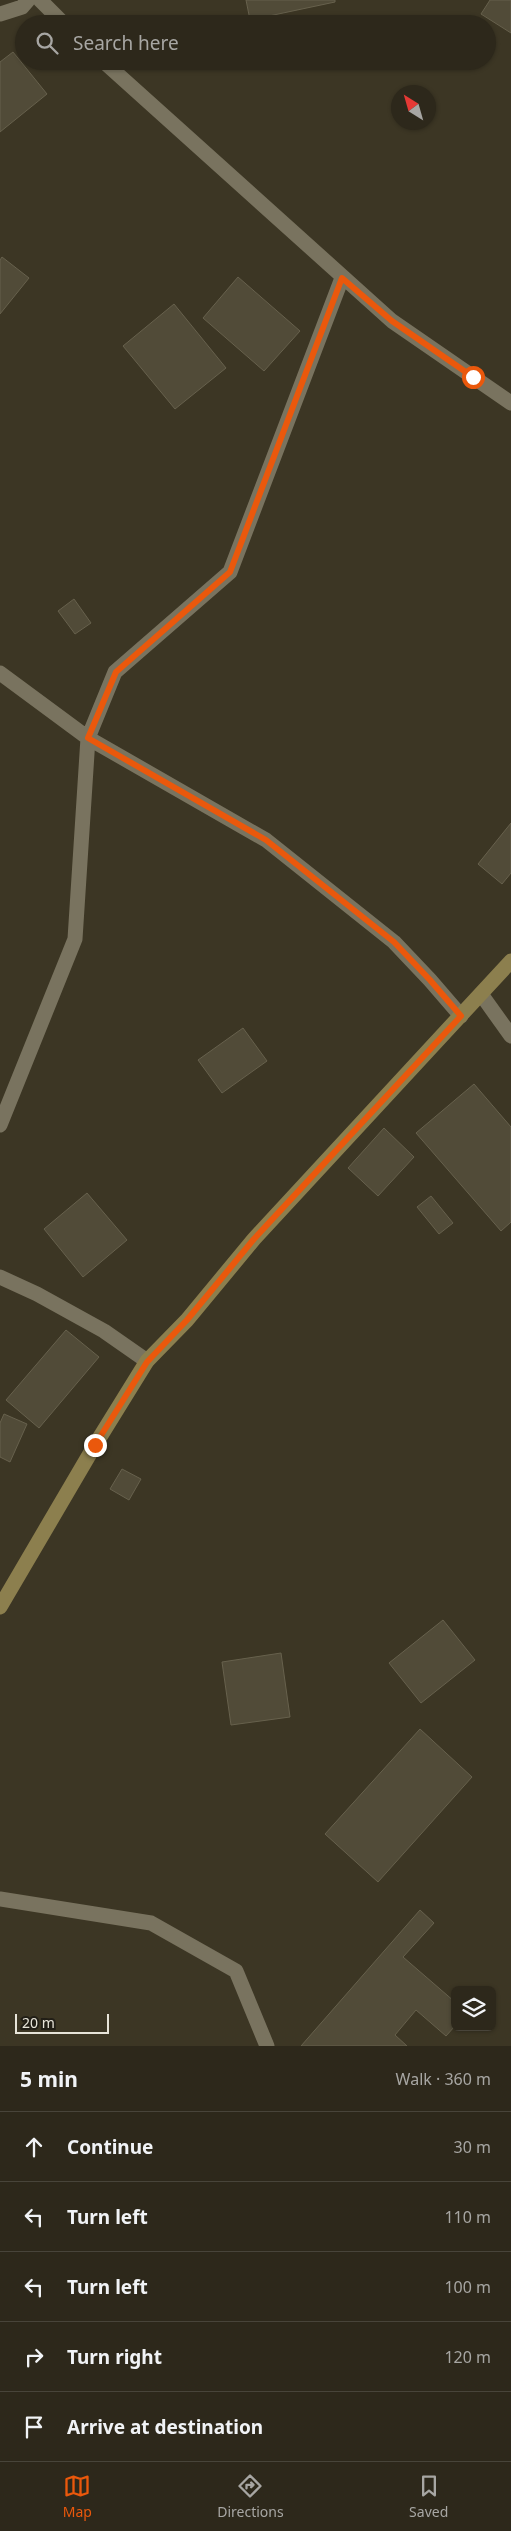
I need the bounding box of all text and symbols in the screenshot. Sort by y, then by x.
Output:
search box [15,15,496,70]
icon: search [33,29,61,57]
text: Search here [73,30,179,56]
north arrow [391,85,436,130]
route start [462,366,485,389]
route end [84,1434,107,1457]
map controls [451,1986,496,2031]
button: layers [451,1986,496,2031]
scale bar [15,2011,109,2034]
text: 20 m [22,2013,55,2032]
text: 5 min [20,2065,78,2093]
text: Walk · 360 m [396,2068,491,2090]
icon: ahead [20,2133,48,2161]
text: Continue [67,2134,153,2160]
text: 30 m [454,2136,491,2158]
icon: left [20,2203,48,2231]
text: Turn left [67,2204,148,2230]
text: 110 m [444,2206,491,2228]
icon: left [20,2273,48,2301]
text: Turn left [67,2274,148,2300]
text: 100 m [444,2276,491,2298]
icon: right [20,2343,48,2371]
text: Turn right [67,2344,162,2370]
text: 120 m [444,2346,491,2368]
icon: arrive [20,2413,48,2441]
text: Arrive at destination [67,2414,263,2440]
tab: Map [63,2472,92,2521]
tab: Directions [217,2472,284,2521]
tab: Saved [409,2472,448,2521]

